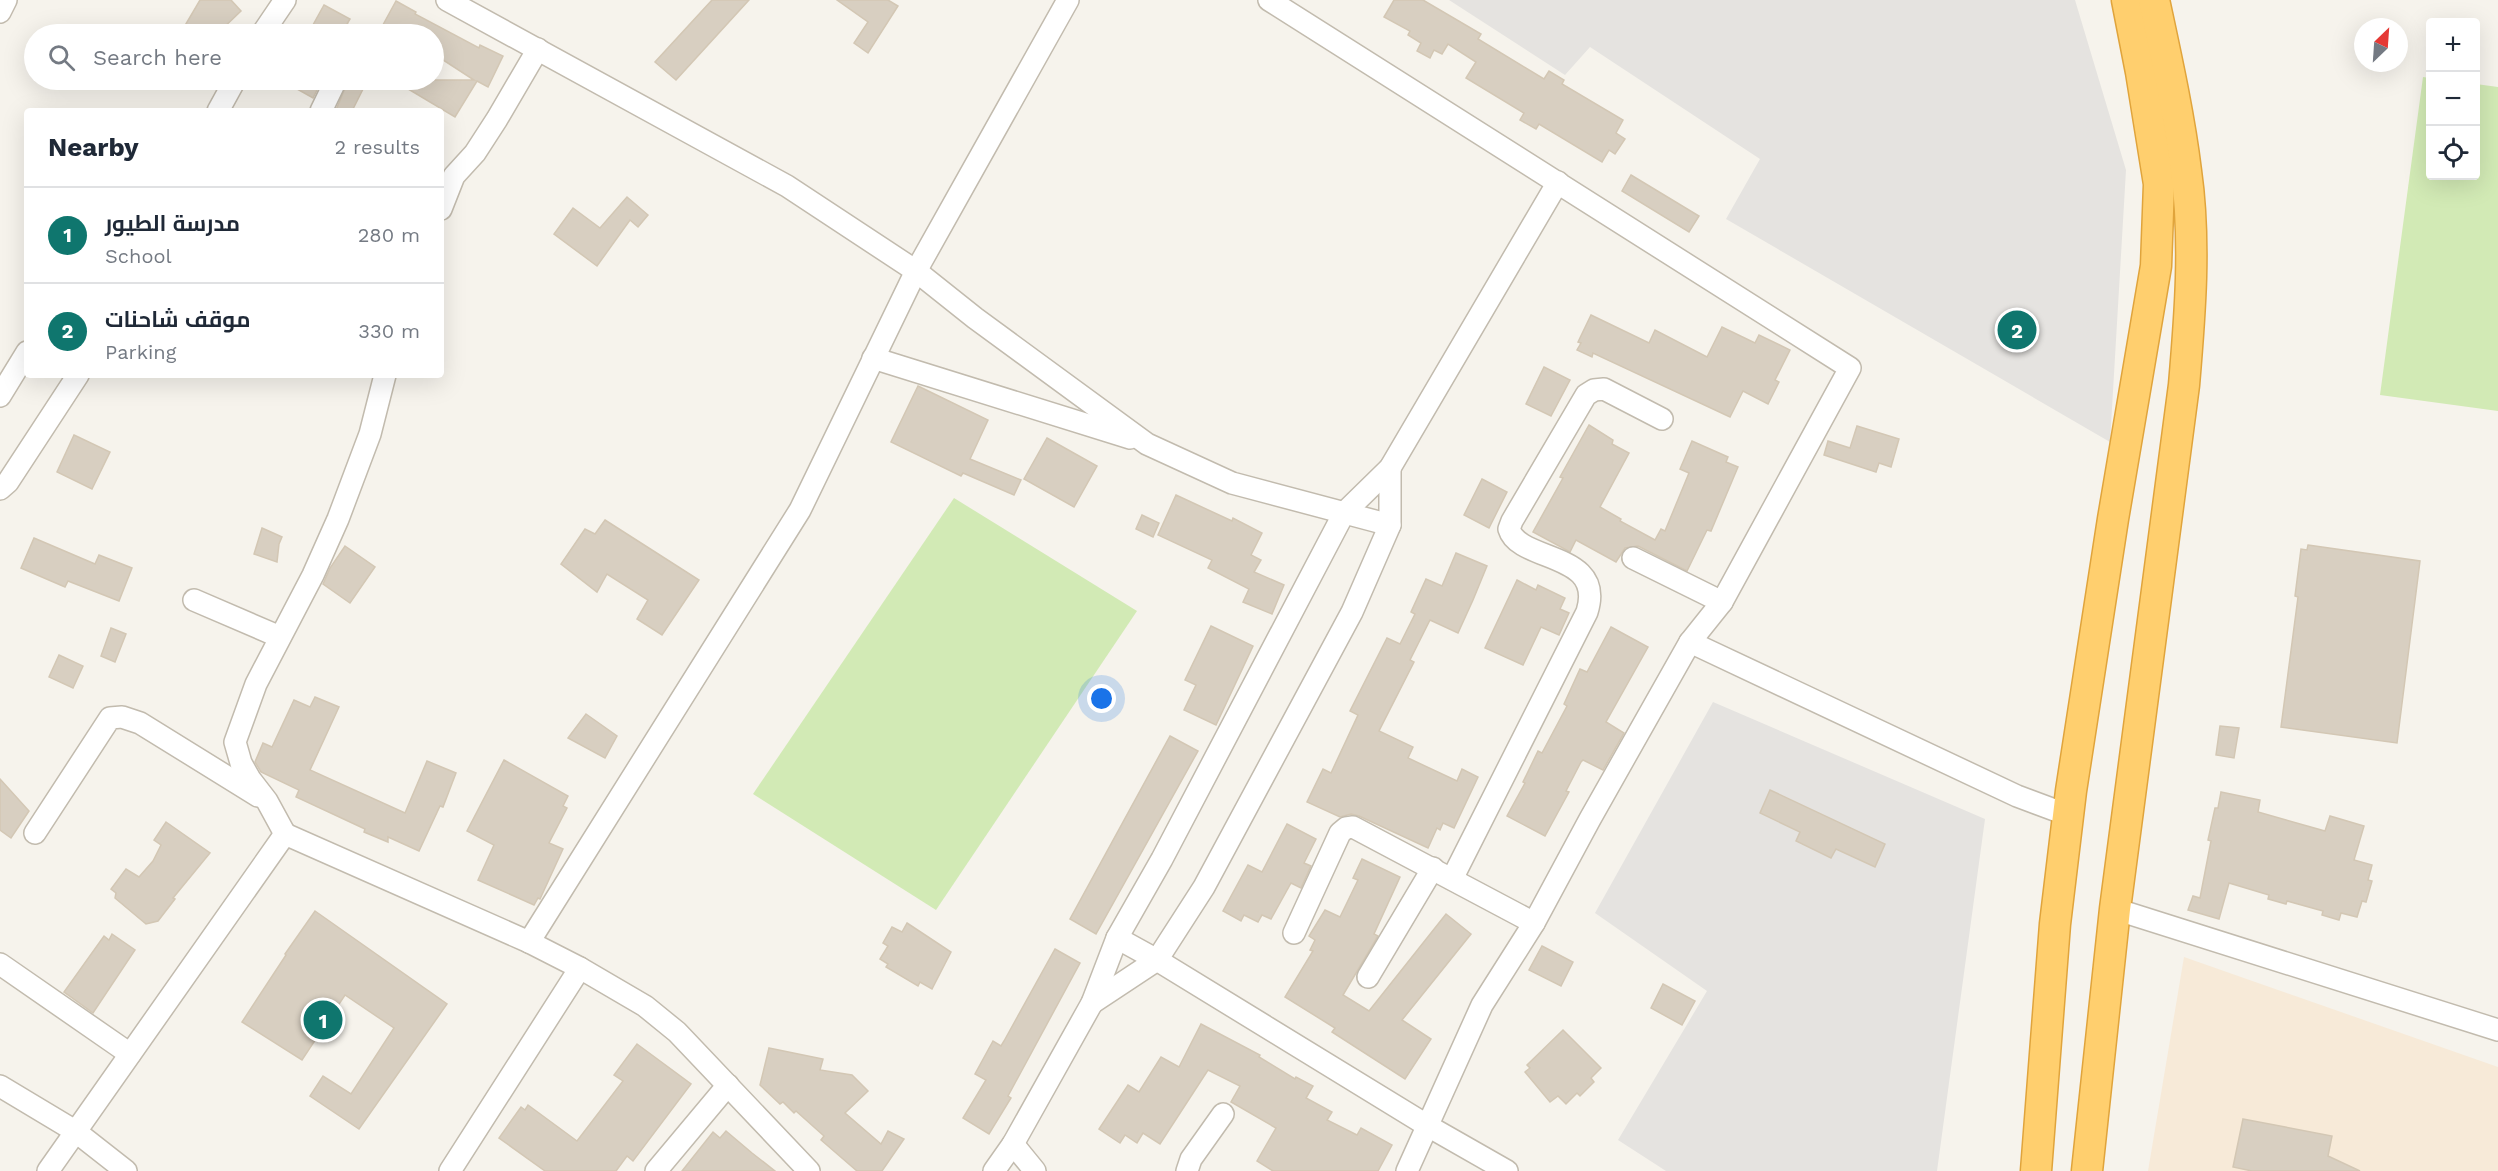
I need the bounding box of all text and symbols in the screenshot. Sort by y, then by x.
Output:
north arrow [2354,18,2408,72]
map controls [2426,18,2480,180]
button: + [2426,18,2480,72]
search box [24,24,444,90]
icon: search [45,41,78,74]
text: Search here [93,45,222,70]
button: − [2426,72,2480,126]
button: locate [2426,126,2480,180]
text: Nearby [48,132,139,162]
text: 2 results [335,135,420,159]
text: مدرسة الطيور [105,211,240,236]
text: 1 [63,223,72,247]
text: 280 m [358,223,420,247]
text: School [105,244,172,268]
text: موقف شاحنات [105,307,251,332]
pin: 2 [1998,308,2036,352]
text: 2 [62,319,73,343]
text: 330 m [358,319,420,343]
text: Parking [105,340,176,364]
your location [1087,684,1116,713]
pin: 1 [304,998,342,1042]

